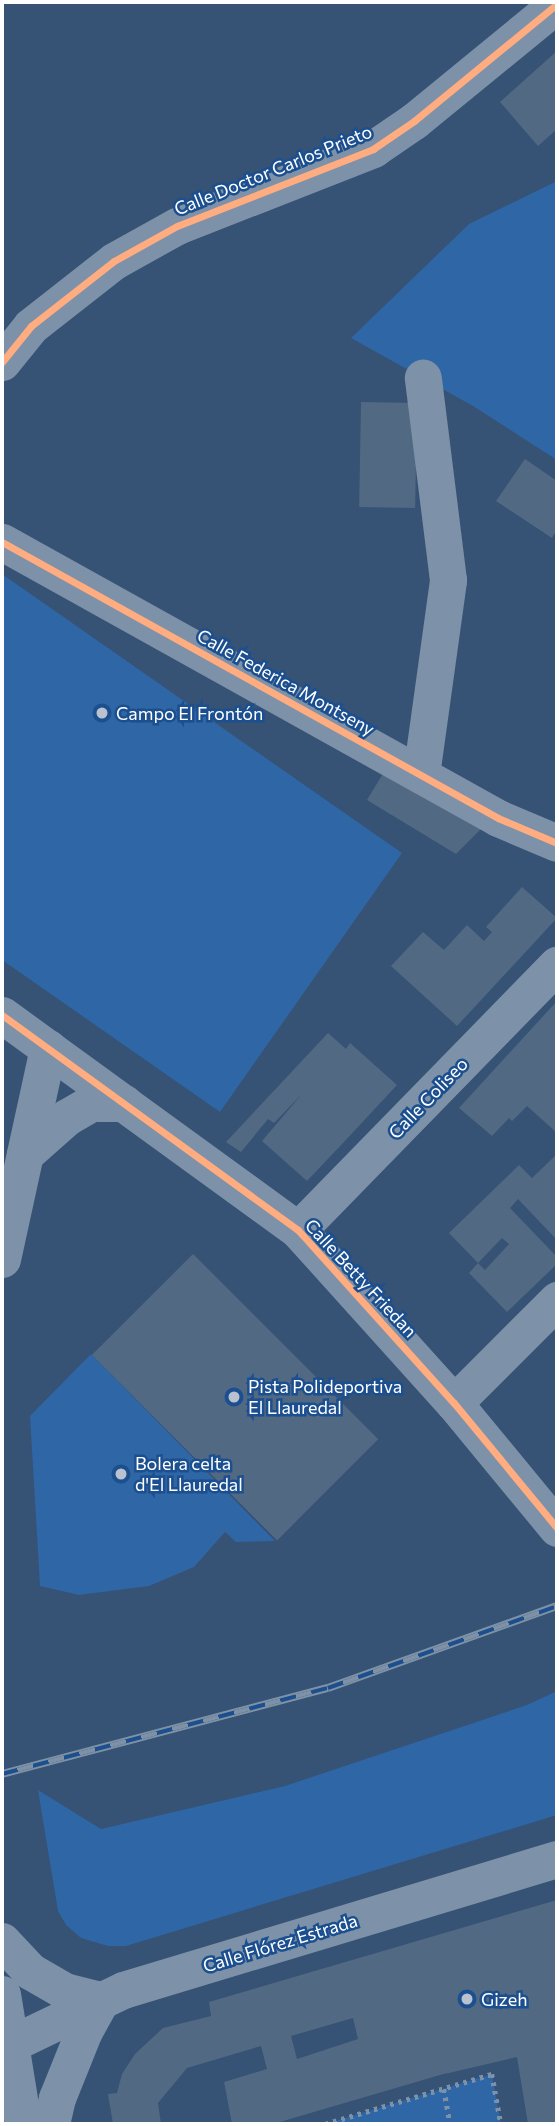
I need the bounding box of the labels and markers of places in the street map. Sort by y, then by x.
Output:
place label: Campo El Frontón [116,702,263,724]
marker: Campo El Frontón [94,705,110,721]
place label: Pista Polideportiva El Llauredal [248,1376,402,1418]
marker: Pista Polideportiva El Llauredal [226,1389,242,1405]
place label: Bolera celta d'El Llauredal [135,1453,243,1496]
marker: Bolera celta d'El Llauredal [113,1466,129,1482]
place label: Gizeh [481,1988,528,2010]
marker: Gizeh [459,1991,475,2007]

